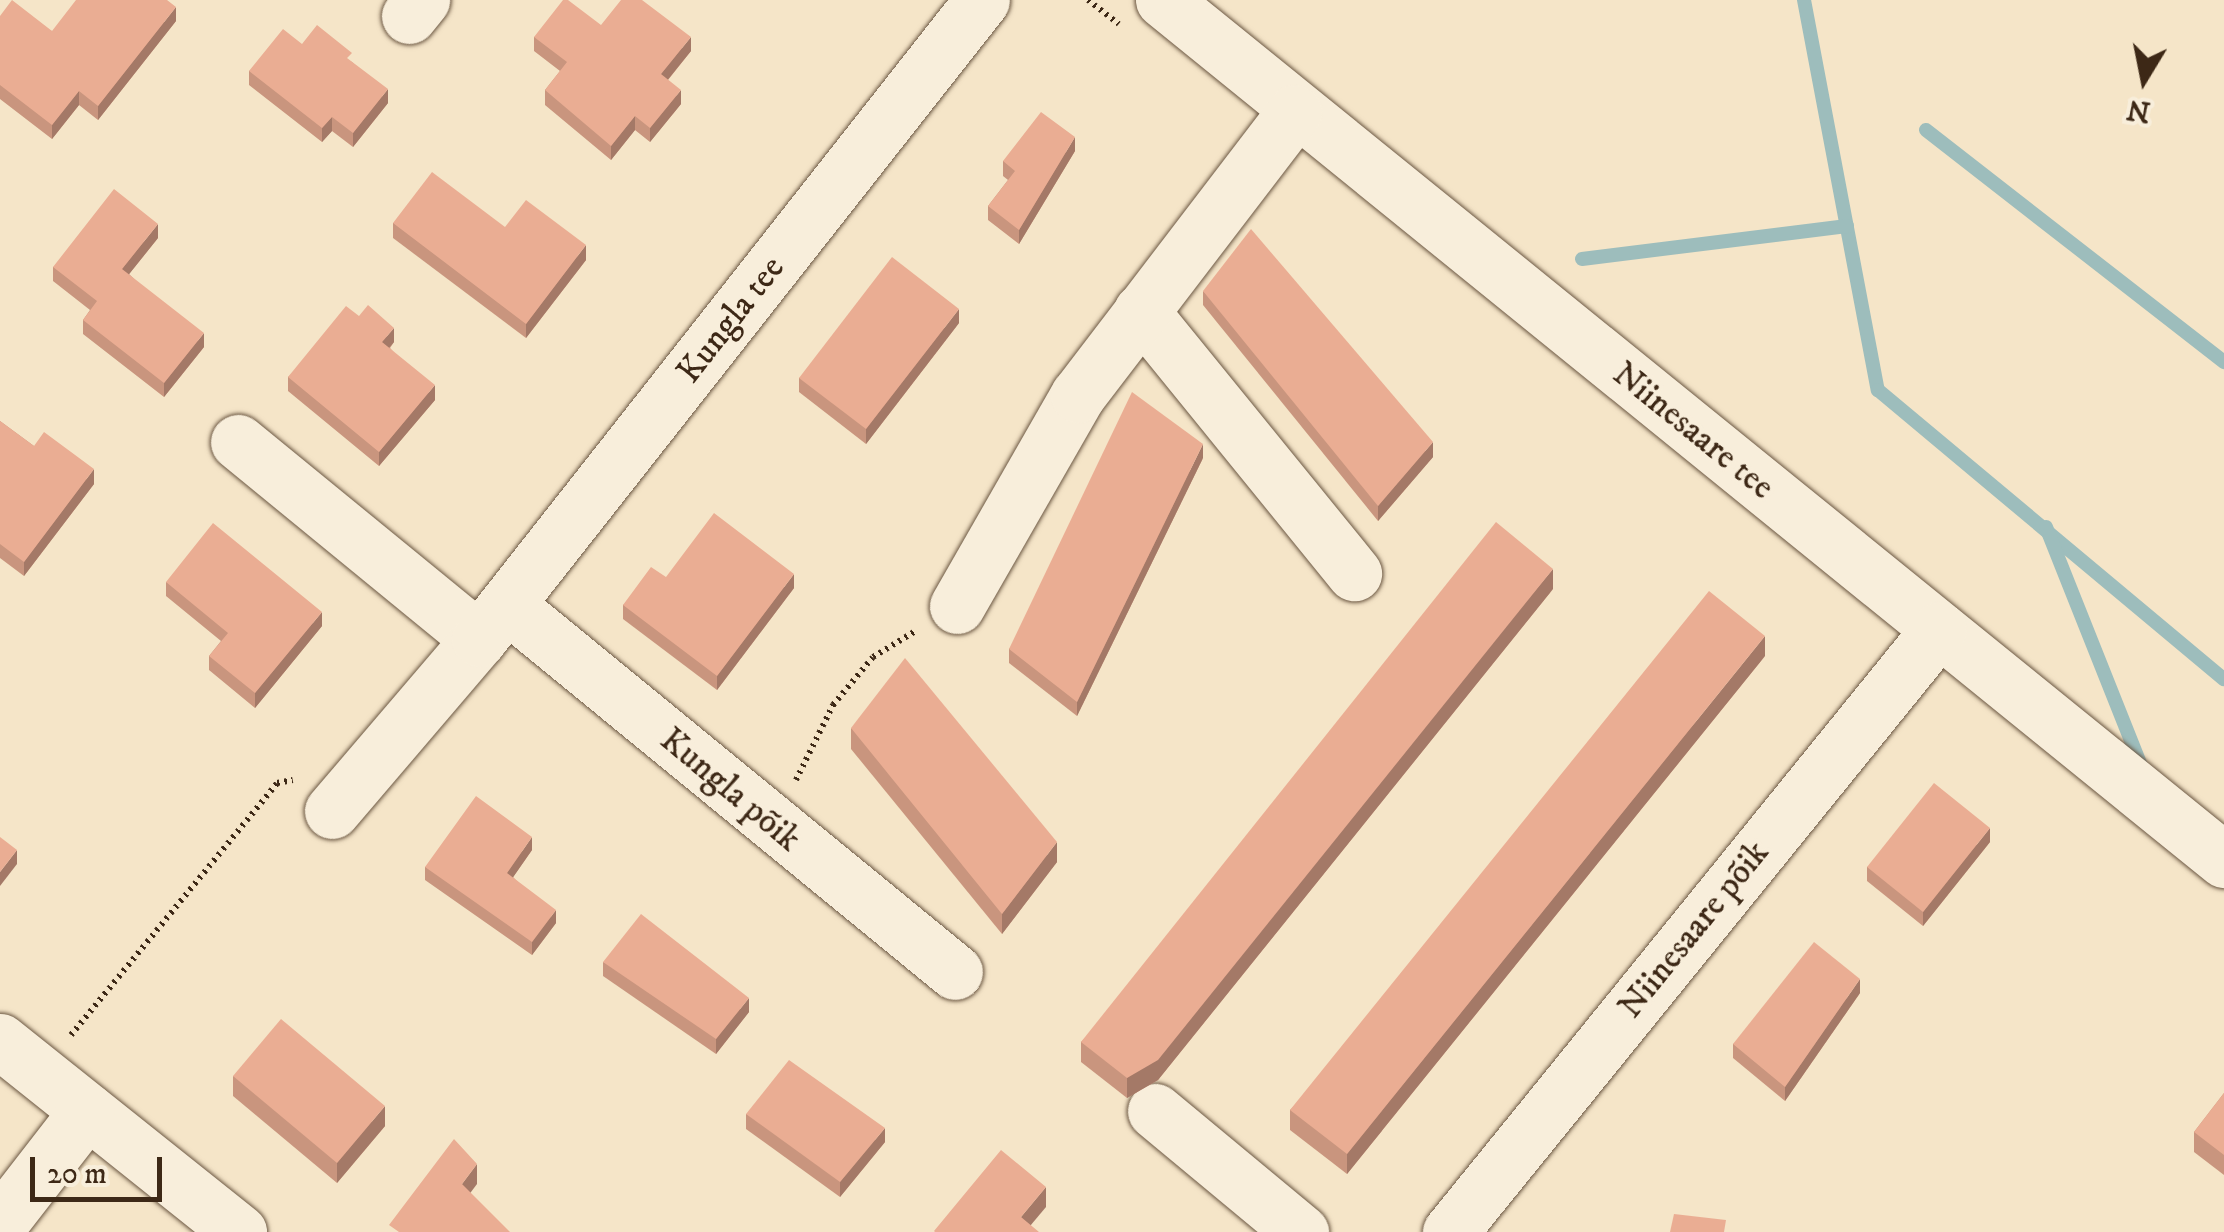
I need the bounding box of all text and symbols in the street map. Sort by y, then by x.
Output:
north arrow [2094,30,2194,130]
text: N [2124,91,2153,129]
street label: Kungla tee [668,248,794,392]
street label: Niinesaare tee [1604,353,1782,509]
street label: Kungla põik [651,719,809,861]
street label: Niinesaare põik [1610,833,1778,1027]
scale bar [35,1137,168,1199]
text: 20 m [47,1156,107,1193]

